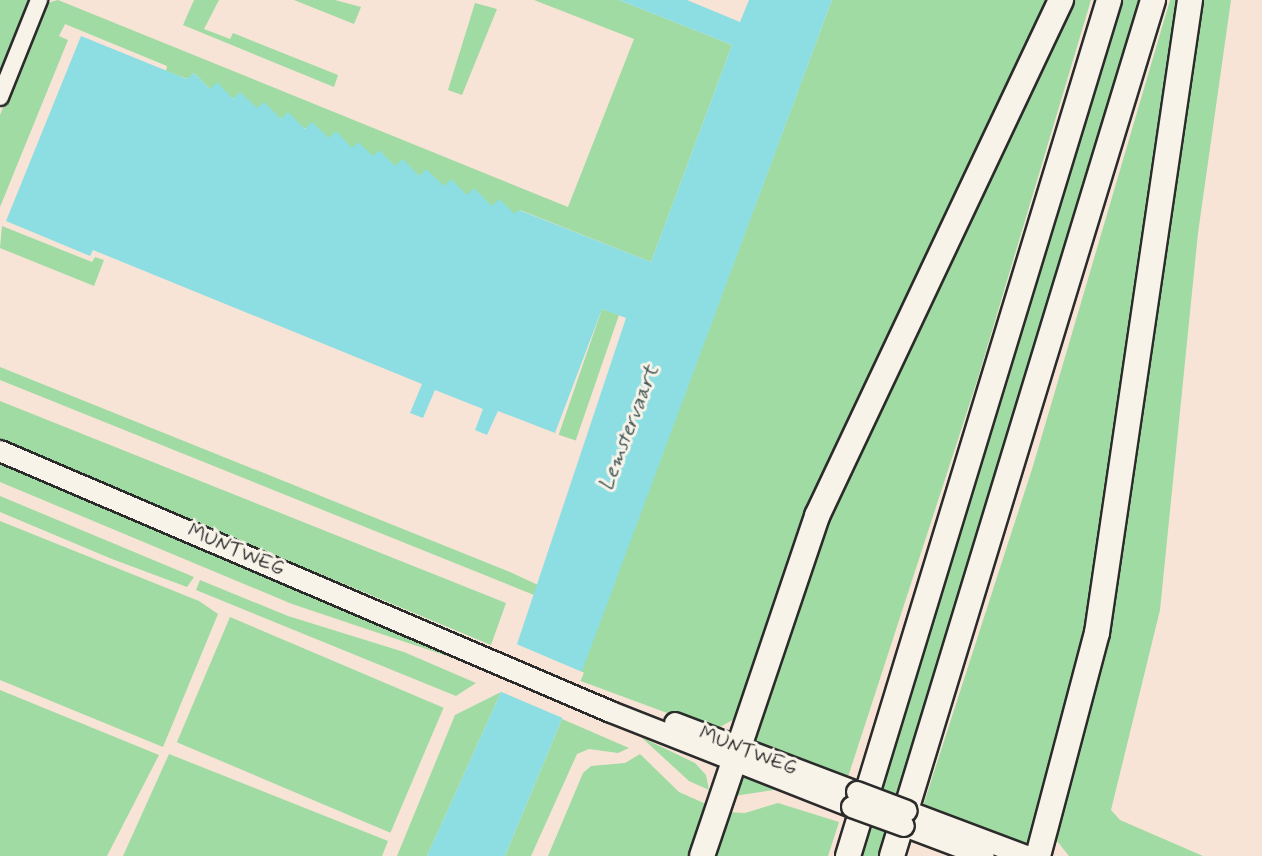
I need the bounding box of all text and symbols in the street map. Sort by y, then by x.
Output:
water label: Lemstervaart [594,362,664,494]
street label: MUNTWEG [184,519,288,581]
street label: MUNTWEG [696,721,800,781]

